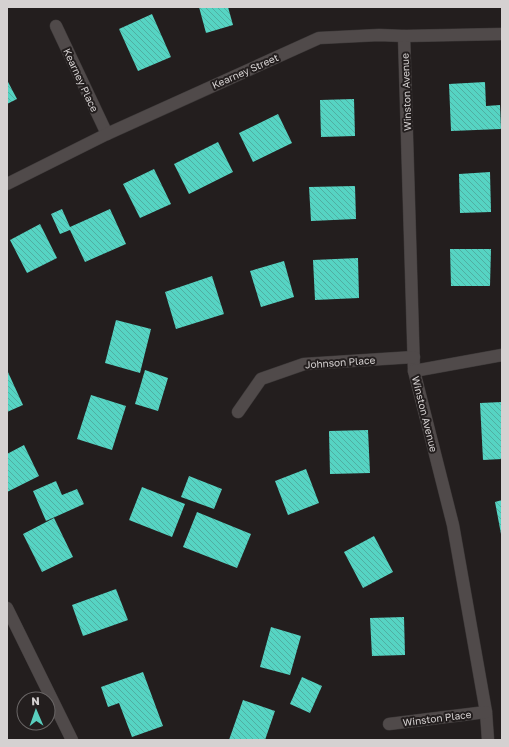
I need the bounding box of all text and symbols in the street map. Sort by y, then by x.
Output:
street label: Kearney Place [61,46,101,114]
street label: Kearney Street [210,51,280,91]
street label: Winston Avenue [399,53,413,131]
street label: Johnson Place [304,354,376,370]
street label: Winston Avenue [410,375,440,453]
north arrow [16,691,56,731]
text: N [31,694,40,707]
street label: Winston Place [402,708,472,728]

